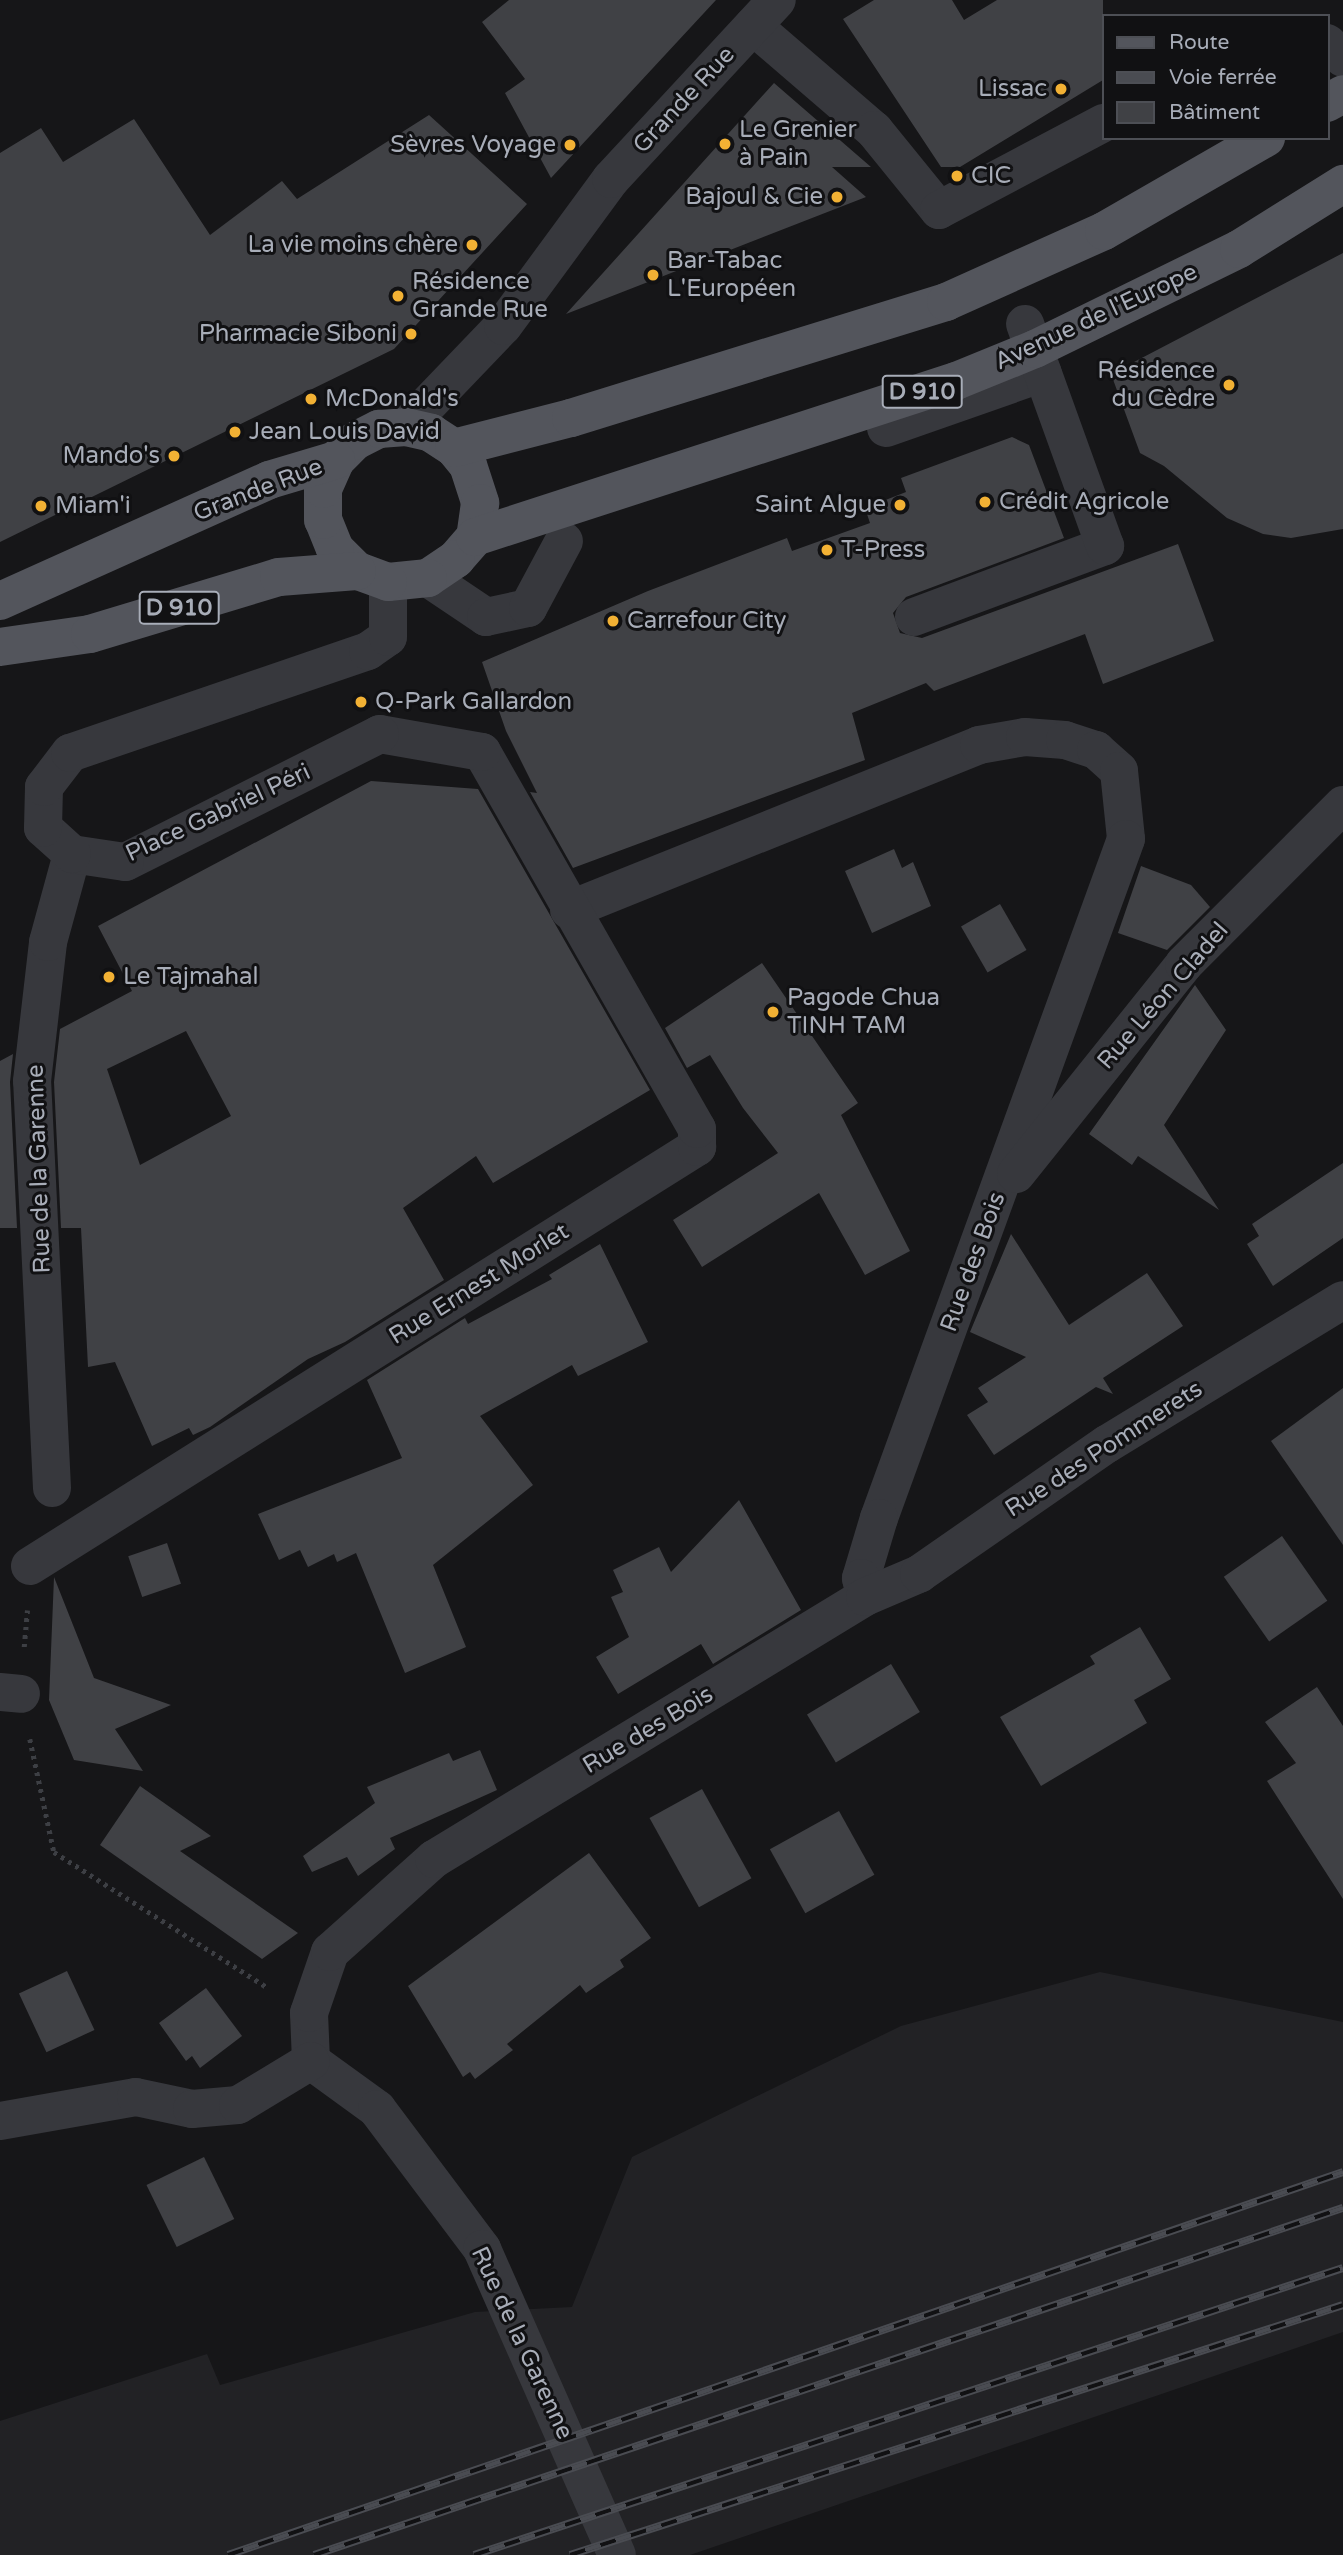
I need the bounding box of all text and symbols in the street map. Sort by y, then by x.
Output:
legend [1102,14,1329,140]
text: Route [1169,30,1229,55]
street label: Grande Rue [627,41,741,159]
text: Voie ferrée [1169,65,1277,90]
place label: Lissac [978,75,1047,103]
marker: Lissac [1053,81,1069,97]
text: Bâtiment [1169,100,1260,125]
place label: Le Grenier à Pain [739,116,857,172]
place label: Sèvres Voyage [390,131,556,159]
marker: Le Grenier à Pain [717,136,733,152]
marker: Sèvres Voyage [562,137,578,153]
place label: CIC [971,162,1011,190]
marker: CIC [949,168,965,184]
place label: Bajoul & Cie [685,183,823,211]
marker: Bajoul & Cie [829,189,845,205]
place label: La vie moins chère [248,231,458,259]
marker: La vie moins chère [464,237,480,253]
place label: Bar-Tabac L'Européen [667,247,796,303]
street label: Avenue de l'Europe [990,257,1202,377]
marker: Bar-Tabac L'Européen [645,267,661,283]
place label: Résidence Grande Rue [412,268,548,324]
marker: Résidence Grande Rue [390,288,406,304]
place label: Pharmacie Siboni [199,320,397,348]
marker: Pharmacie Siboni [403,326,419,342]
place label: Résidence du Cèdre [1097,357,1215,413]
road number: D 910 [880,372,964,412]
marker: Résidence du Cèdre [1221,377,1237,393]
place label: McDonald's [325,385,459,413]
marker: McDonald's [303,391,319,407]
place label: Jean Louis David [249,418,440,446]
marker: Jean Louis David [227,424,243,440]
place label: Mando's [62,442,160,470]
marker: Mando's [166,448,182,464]
street label: Grande Rue [189,452,327,528]
place label: Crédit Agricole [999,488,1169,516]
place label: Saint Algue [755,491,886,519]
place label: Miam'i [55,492,131,520]
marker: Crédit Agricole [977,494,993,510]
marker: Saint Algue [892,497,908,513]
marker: Miam'i [33,498,49,514]
place label: T-Press [841,536,925,564]
marker: T-Press [819,542,835,558]
road number: D 910 [137,588,221,628]
place label: Carrefour City [627,607,786,635]
marker: Carrefour City [605,613,621,629]
place label: Q-Park Gallardon [375,688,572,716]
marker: Q-Park Gallardon [353,694,369,710]
street label: Place Gabriel Péri [121,758,315,868]
street label: Rue Léon Cladel [1091,917,1235,1075]
place label: Le Tajmahal [123,963,259,991]
marker: Le Tajmahal [101,969,117,985]
place label: Pagode Chua TINH TAM [787,984,940,1040]
marker: Pagode Chua TINH TAM [765,1004,781,1020]
street label: Rue de la Garenne [21,1064,57,1274]
street label: Rue des Bois [934,1188,1012,1336]
street label: Rue Ernest Morlet [384,1217,574,1351]
street label: Rue des Pommerets [1000,1375,1208,1523]
street label: Rue des Bois [578,1680,718,1780]
street label: Rue de la Garenne [465,2242,579,2444]

